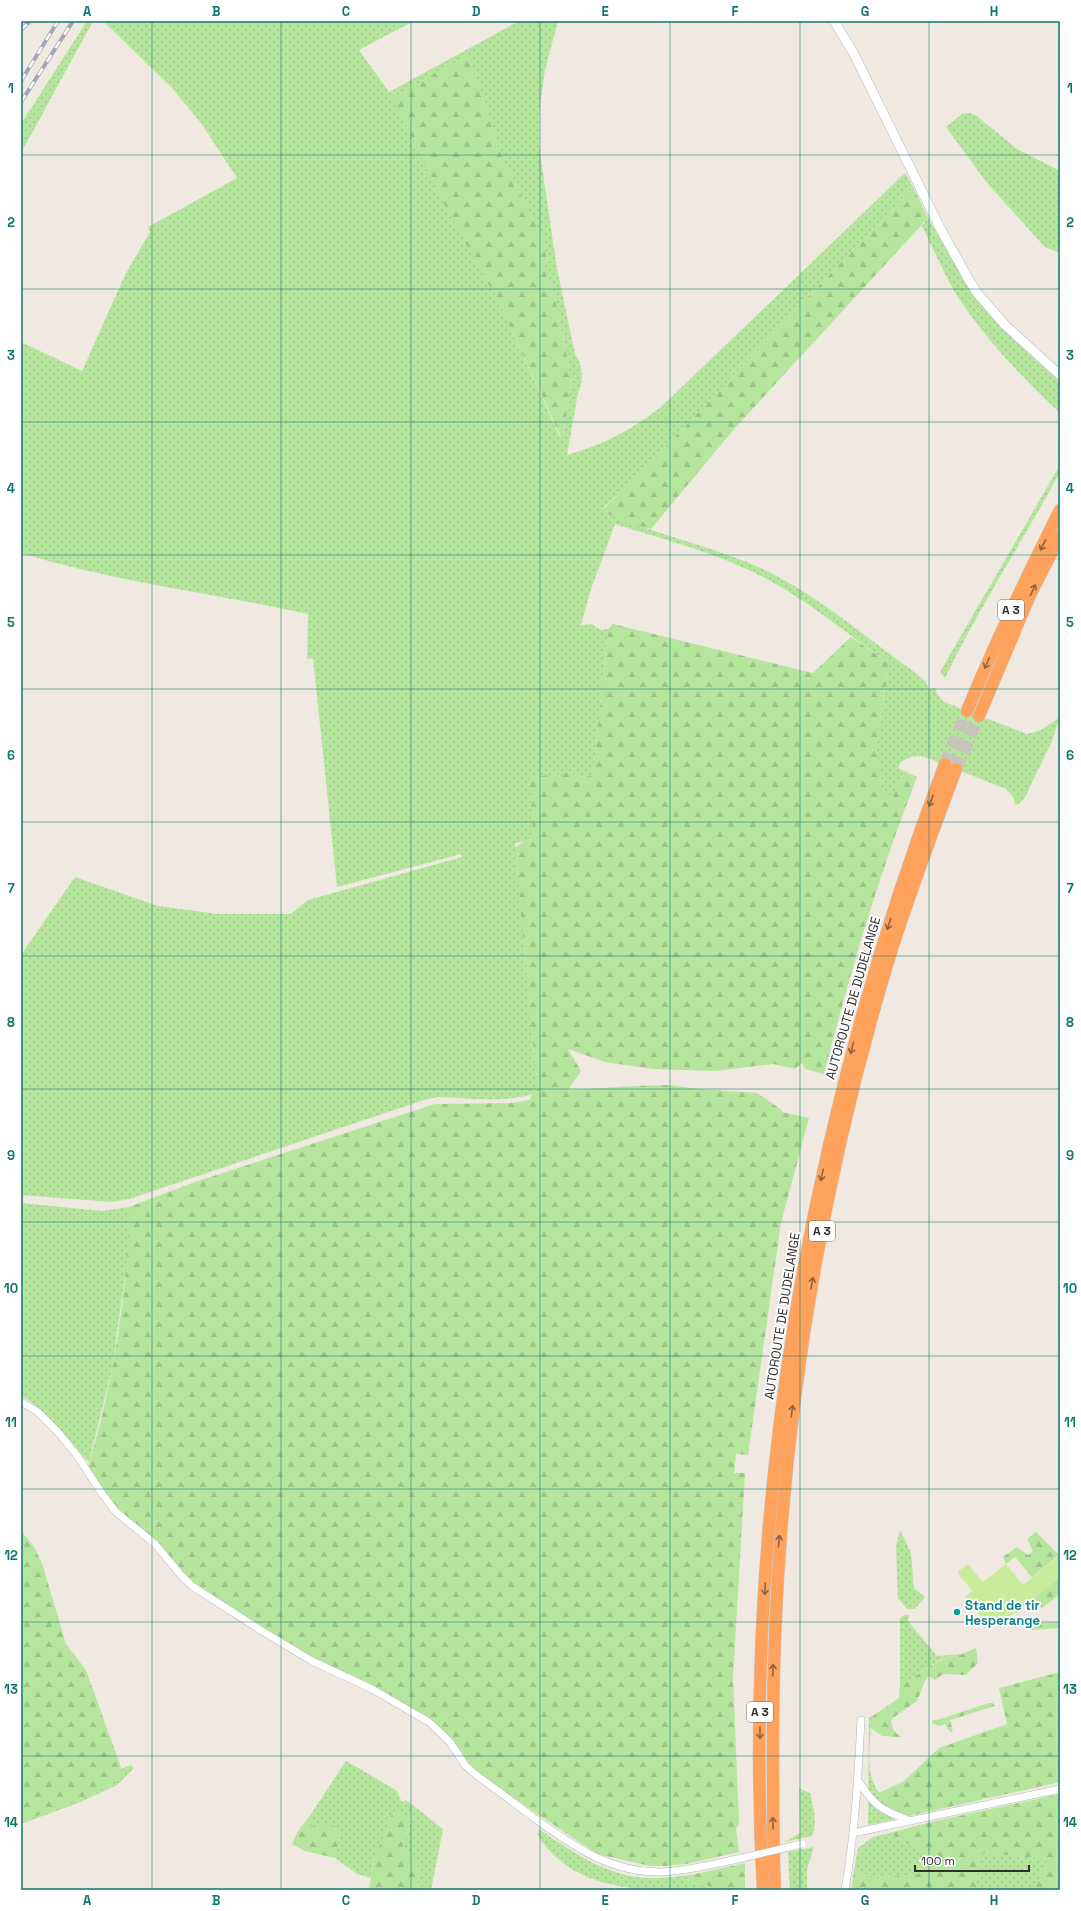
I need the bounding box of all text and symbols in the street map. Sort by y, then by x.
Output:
text: A [83,3,92,20]
text: B [212,3,221,20]
text: C [342,3,350,20]
text: D [472,3,481,20]
text: E [601,3,609,20]
text: F [732,3,739,20]
text: G [861,3,869,20]
text: H [990,3,998,20]
text: 1 [8,80,14,97]
text: 1 [1067,80,1073,97]
text: 2 [7,214,15,231]
text: 2 [1066,214,1074,231]
text: 3 [7,347,15,364]
text: 3 [1066,347,1074,364]
text: 4 [7,480,15,497]
text: 4 [1066,480,1074,497]
one-way arrow [1038,539,1046,551]
one-way arrow [1030,584,1037,596]
road number: A 3 [998,600,1024,620]
text: 5 [7,614,15,631]
text: 5 [1066,614,1074,631]
one-way arrow [983,656,990,668]
text: 6 [7,747,15,764]
text: 6 [1066,747,1074,764]
one-way arrow [927,794,935,806]
text: 7 [7,880,15,897]
text: 7 [1066,880,1074,897]
street label: AUTOROUTE DE DUDELANGE [822,915,884,1081]
one-way arrow [885,917,892,930]
text: 8 [7,1014,15,1031]
text: 8 [1066,1014,1074,1031]
one-way arrow [848,1042,855,1055]
text: 9 [7,1147,15,1164]
text: 9 [1066,1147,1074,1164]
one-way arrow [818,1168,826,1181]
road number: A 3 [809,1221,835,1241]
street label: AUTOROUTE DE DUDELANGE [760,1231,804,1401]
one-way arrow [809,1277,817,1290]
text: 10 [4,1280,18,1297]
text: 10 [1063,1280,1077,1297]
one-way arrow [788,1405,796,1418]
text: 11 [5,1414,17,1431]
text: 11 [1064,1414,1076,1431]
one-way arrow [776,1535,783,1548]
text: 12 [4,1547,18,1564]
text: 12 [1063,1547,1077,1564]
one-way arrow [761,1582,769,1595]
place label: Stand de tir Hesperange [965,1597,1040,1629]
marker: Stand de tir Hesperange [952,1607,962,1617]
one-way arrow [769,1664,777,1677]
text: 13 [4,1681,18,1698]
text: 13 [1063,1681,1077,1698]
road number: A 3 [747,1702,773,1722]
one-way arrow [756,1726,764,1739]
text: 14 [4,1814,18,1831]
text: 14 [1063,1814,1077,1831]
one-way arrow [769,1817,777,1830]
scale bar [915,1847,1029,1873]
text: 100 m [921,1853,955,1869]
text: A [83,1892,92,1909]
text: B [212,1892,221,1909]
text: C [342,1892,350,1909]
text: D [472,1892,481,1909]
text: E [601,1892,609,1909]
text: F [732,1892,739,1909]
text: G [861,1892,869,1909]
text: H [990,1892,998,1909]

